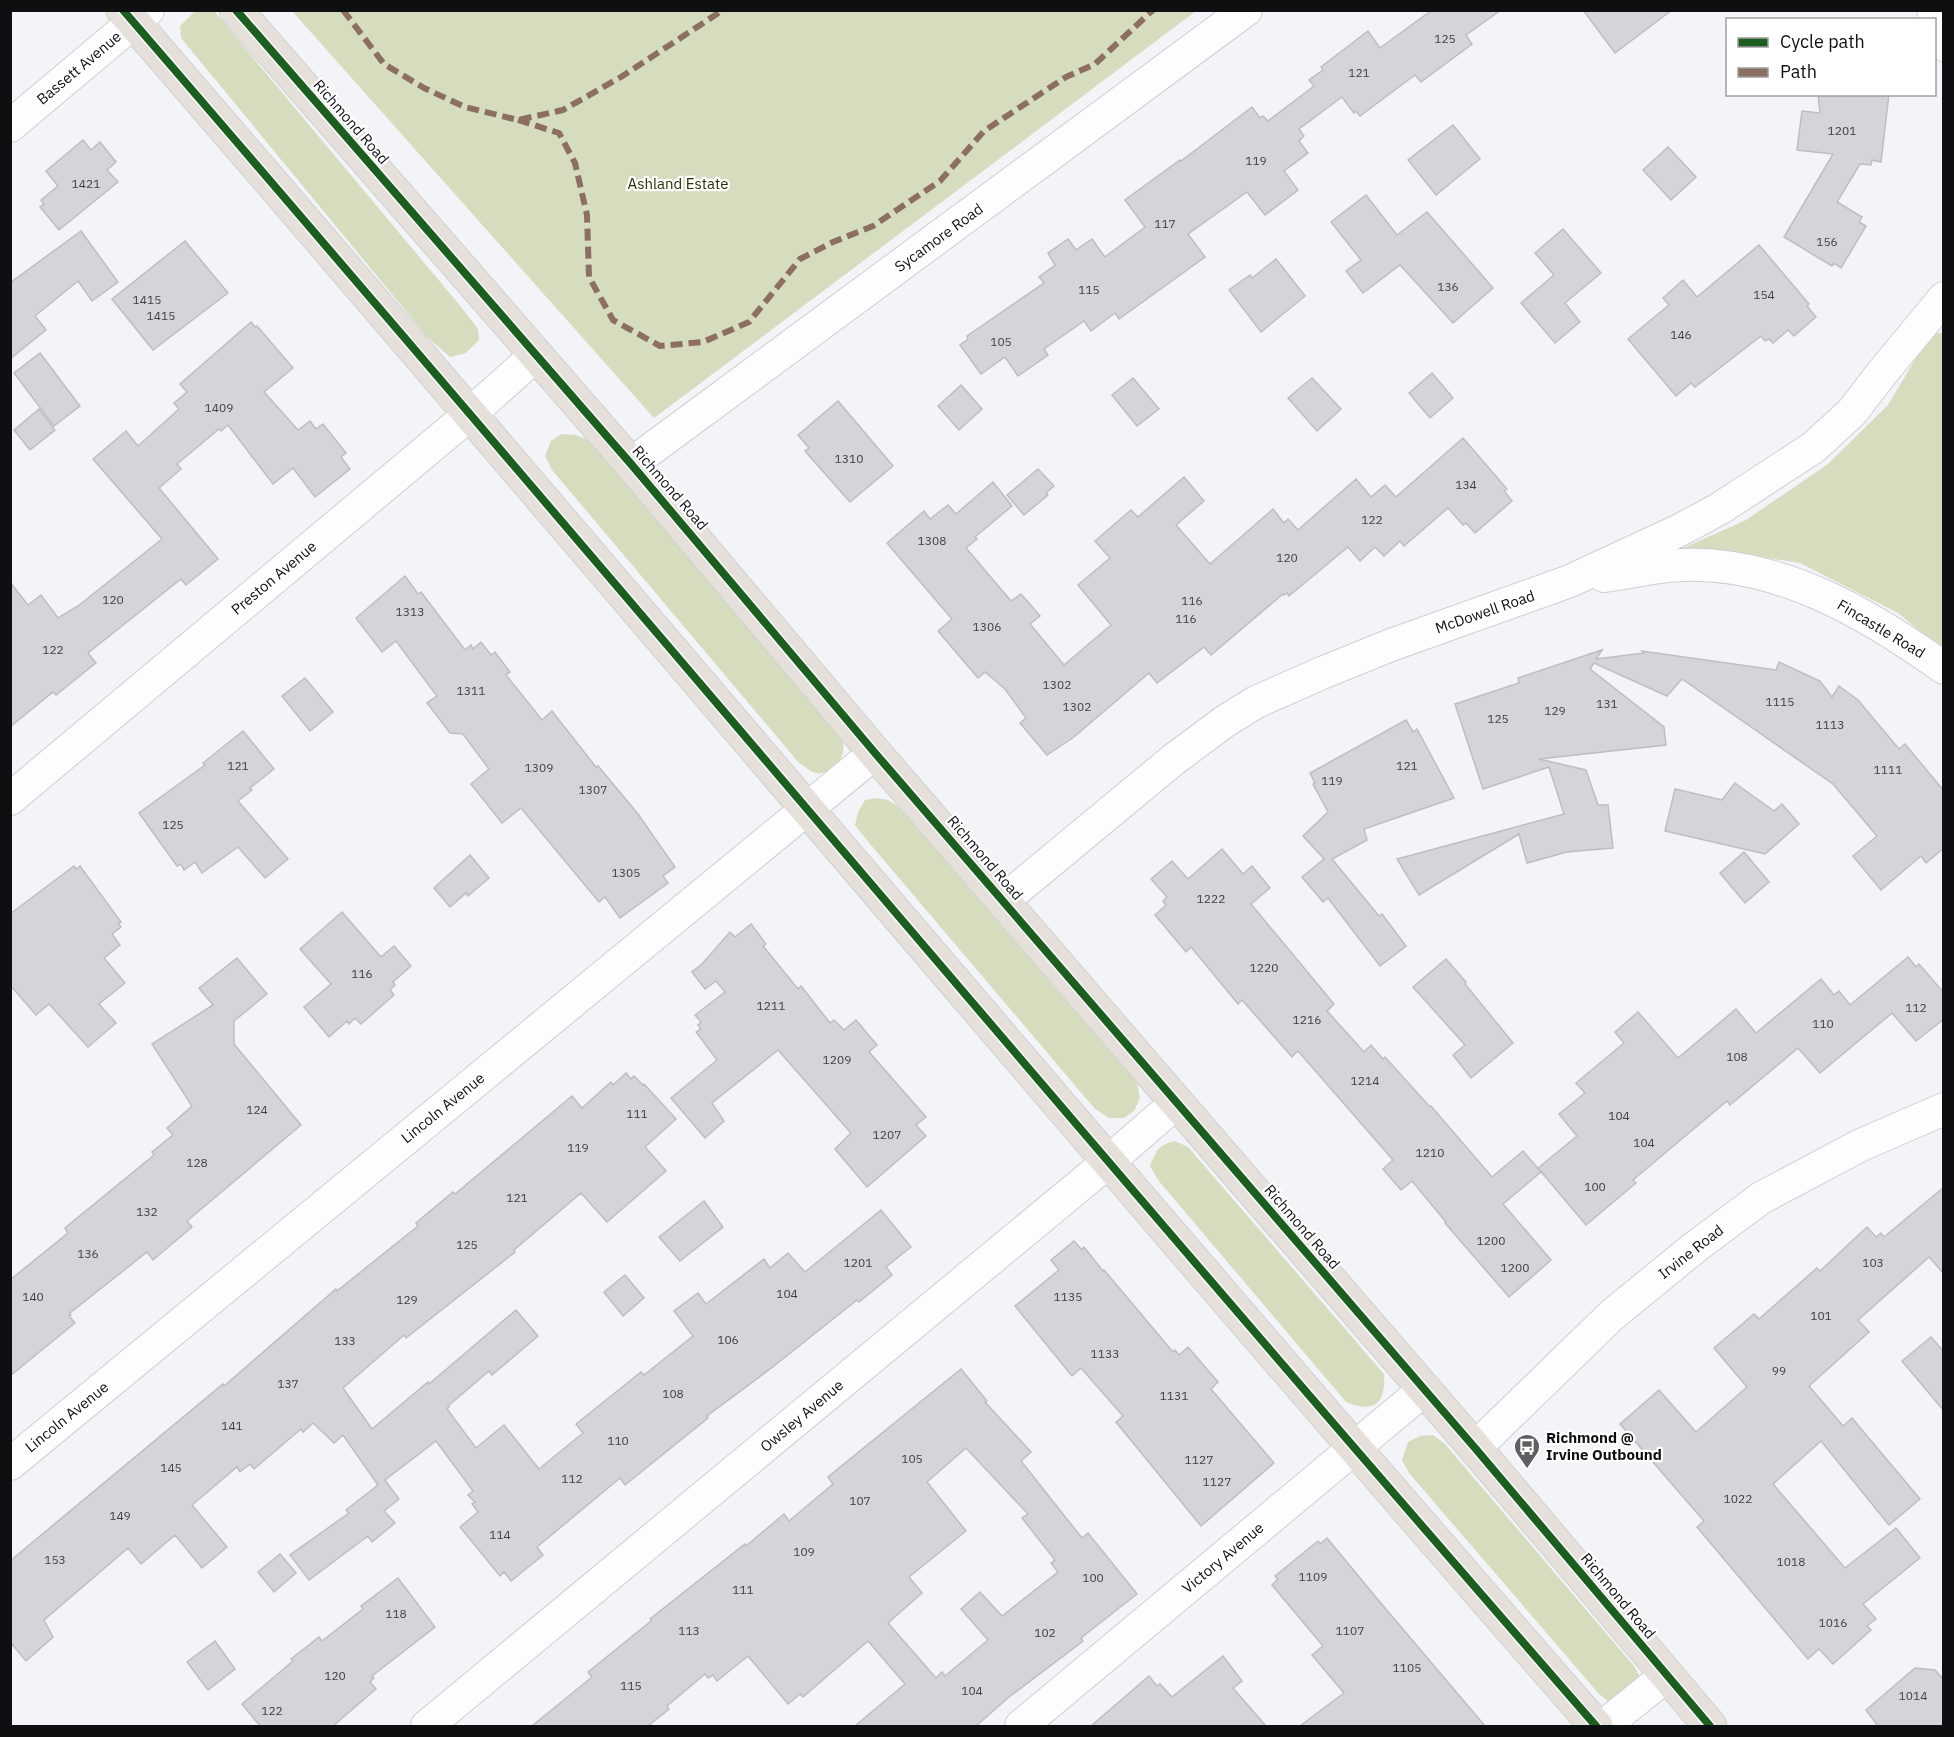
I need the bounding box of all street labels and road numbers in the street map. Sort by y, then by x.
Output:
street label: Bassett Avenue [33,27,125,109]
street label: Richmond Road [309,75,393,168]
street label: Sycamore Road [891,199,987,276]
street label: Richmond Road [628,441,712,534]
street label: Preston Avenue [227,536,320,619]
street label: McDowell Road [1433,586,1537,637]
street label: Fincastle Road [1834,595,1929,662]
street label: Richmond Road [943,811,1027,904]
street label: Lincoln Avenue [397,1068,488,1147]
street label: Richmond Road [1260,1180,1344,1273]
street label: Irvine Road [1654,1220,1727,1283]
street label: Owsley Avenue [756,1375,847,1456]
street label: Lincoln Avenue [21,1377,112,1456]
street label: Victory Avenue [1178,1518,1267,1597]
street label: Richmond Road [1577,1549,1660,1642]

